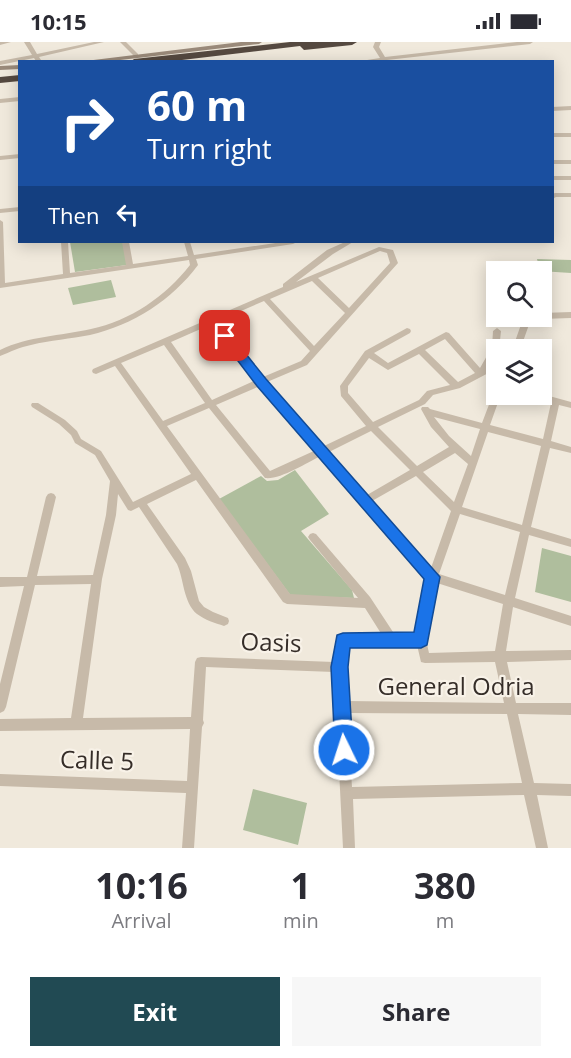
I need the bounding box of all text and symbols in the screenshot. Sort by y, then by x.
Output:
text: 10:15 [30,6,87,36]
text: 60 m [147,76,247,133]
icon: right [48,84,126,162]
text: Turn right [147,130,272,167]
icon: left [111,198,144,231]
text: Then [48,200,99,230]
map controls [486,261,552,405]
button: search [486,261,552,327]
pin [199,310,250,361]
icon: arrive [208,319,241,352]
button: layers [486,339,552,405]
street label: Oasis [240,624,302,659]
street label: General Odria [377,669,535,702]
position arrow [312,718,376,782]
street label: Calle 5 [59,742,135,777]
text: 10:16 [95,861,188,910]
text: 1 [291,861,311,910]
text: 380 [414,861,476,910]
text: Arrival [111,907,172,934]
text: min [283,907,319,934]
text: m [436,907,454,934]
button: Exit [30,977,280,1046]
button: Share [292,977,541,1046]

